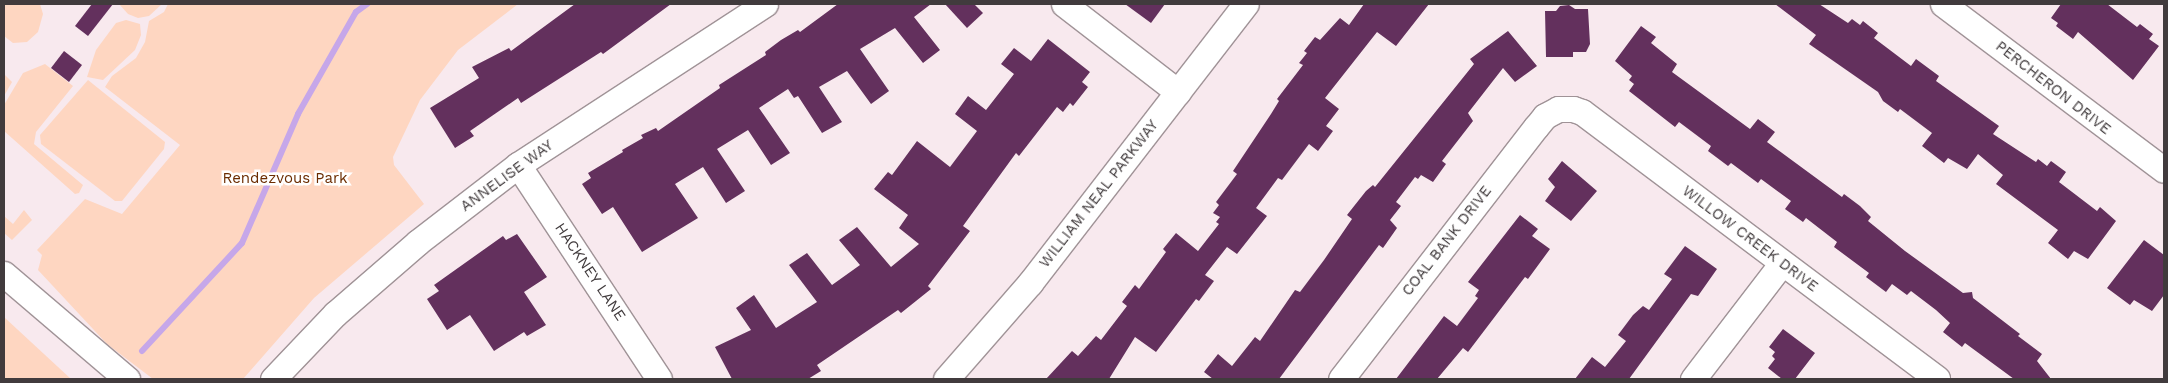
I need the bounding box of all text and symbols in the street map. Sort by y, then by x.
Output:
street label: PERCHERON DRIVE [1992,37,2114,139]
street label: WILLIAM NEAL PARKWAY [1036,116,1162,272]
street label: ANNELISE WAY [457,136,557,216]
park label: Rendezvous Park [222,170,348,188]
street label: COAL BANK DRIVE [1398,182,1496,300]
street label: WILLOW CREEK DRIVE [1678,182,1822,296]
street label: HACKNEY LANE [551,220,629,324]

